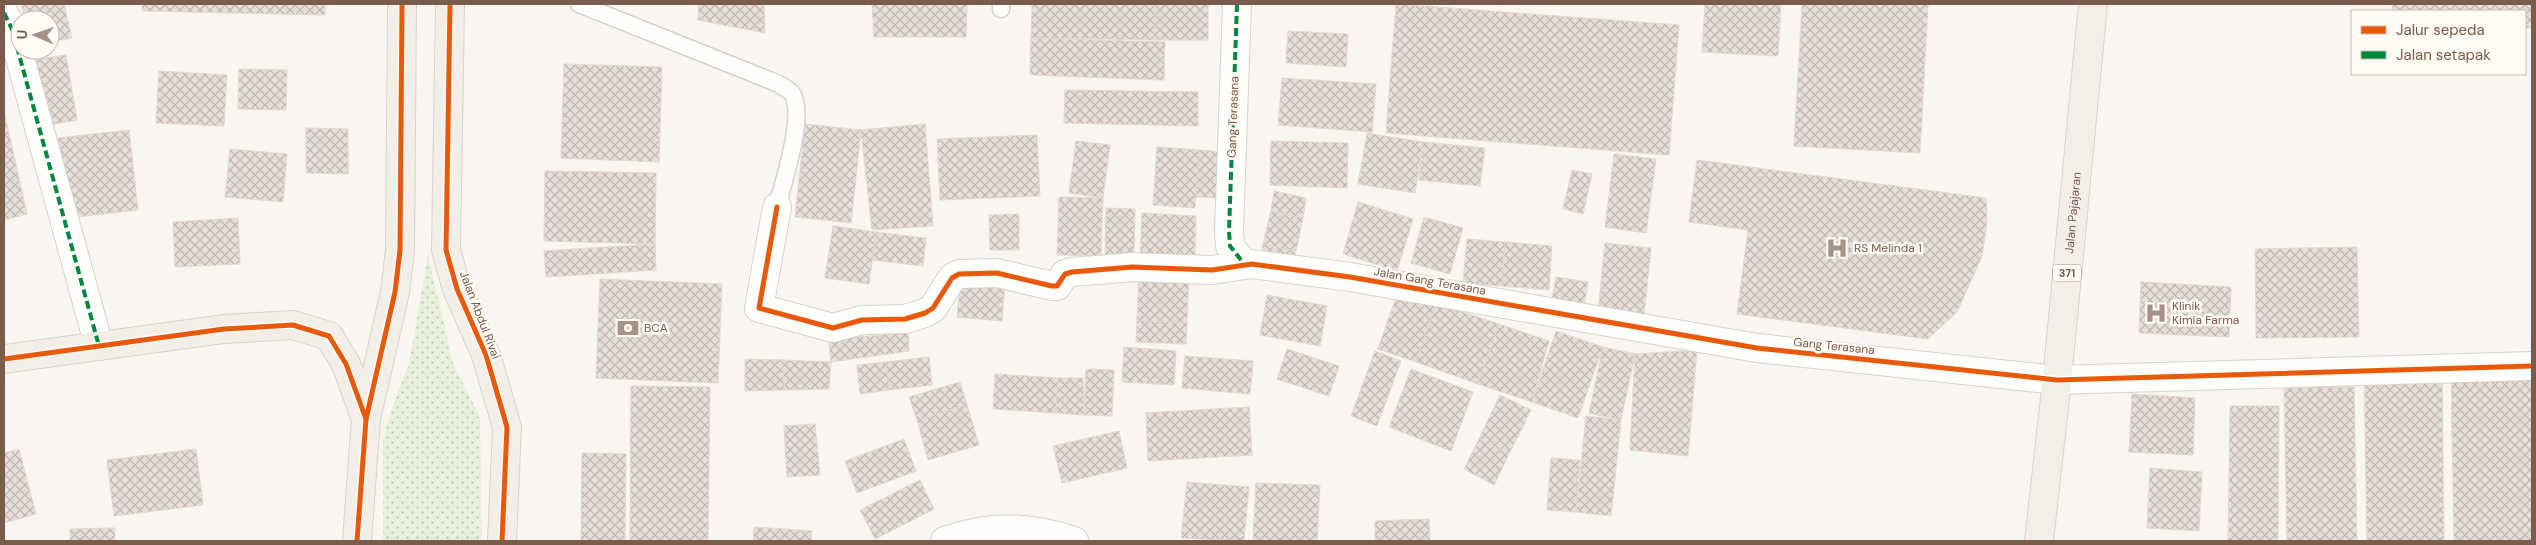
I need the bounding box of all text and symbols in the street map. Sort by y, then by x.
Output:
north arrow [10,10,60,60]
legend [2351,10,2526,75]
text: Jalur sepeda [2396,20,2485,40]
text: U [13,29,31,40]
text: Jalan setapak [2396,45,2491,65]
street label: Gang Terasana [1224,76,1242,158]
street label: Jalan Pajajaran [2061,171,2085,254]
hospital icon: RS Melinda 1 [1824,235,1850,261]
place label: RS Melinda 1 [1854,240,1922,256]
street label: Jalan Gang Terasana [1373,263,1487,299]
road number: 371 [2053,264,2081,282]
street label: Jalan Abdul Rivai [456,269,504,361]
place label: Klinik Kimia Farma [2172,298,2239,328]
hospital icon: Klinik Kimia Farma [2143,300,2169,326]
bank icon: BCA [615,315,641,341]
place label: BCA [644,320,668,336]
street label: Gang Terasana [1792,334,1876,358]

